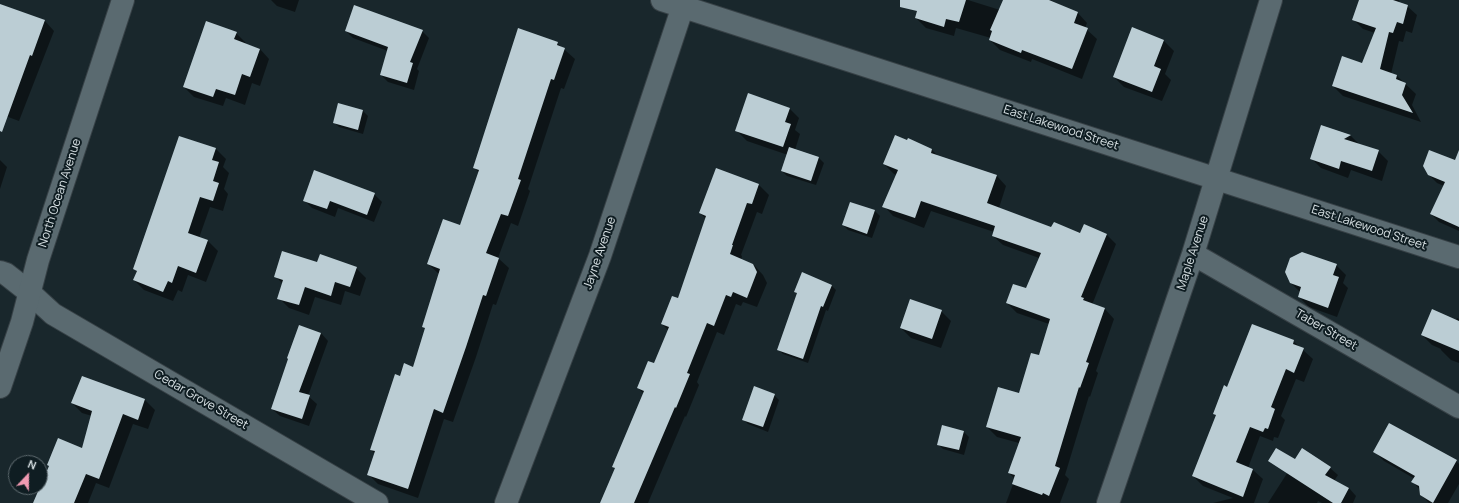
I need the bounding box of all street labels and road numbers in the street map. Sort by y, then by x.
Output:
street label: East Lakewood Street [1002,103,1120,153]
street label: North Ocean Avenue [36,137,84,249]
street label: East Lakewood Street [1310,203,1428,253]
street label: Maple Avenue [1174,214,1212,292]
street label: Jayne Avenue [581,215,619,291]
street label: Taber Street [1292,306,1360,354]
street label: Cedar Grove Street [151,367,251,433]

